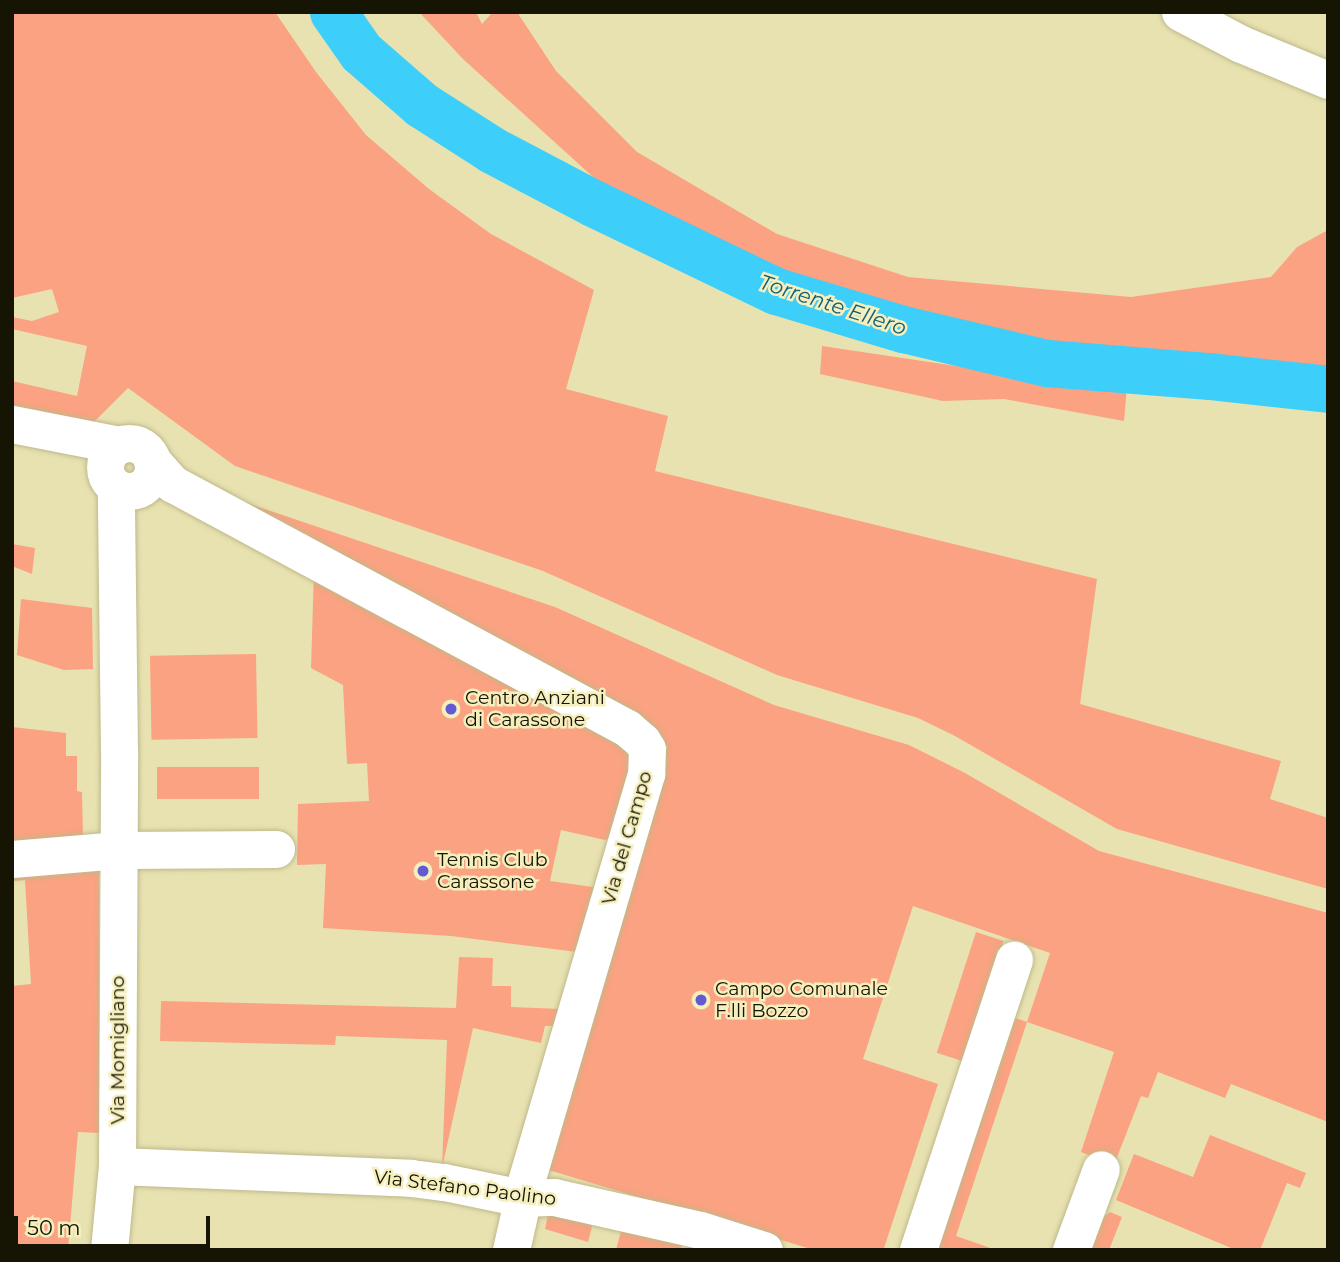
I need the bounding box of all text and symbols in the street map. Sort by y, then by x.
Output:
water label: Torrente Ellero [756,269,910,341]
place label: Centro Anziani di Carassone [465,687,605,731]
marker: Centro Anziani di Carassone [443,701,459,717]
street label: Via del Campo [597,768,657,908]
place label: Tennis Club Carassone [437,849,548,893]
marker: Tennis Club Carassone [415,863,431,879]
street label: Via Momigliano [107,976,129,1124]
place label: Campo Comunale F.lli Bozzo [715,978,888,1022]
marker: Campo Comunale F.lli Bozzo [693,992,709,1008]
street label: Via Stefano Paolino [373,1166,557,1210]
scale bar [18,1202,214,1246]
text: 50 m [27,1215,81,1240]

